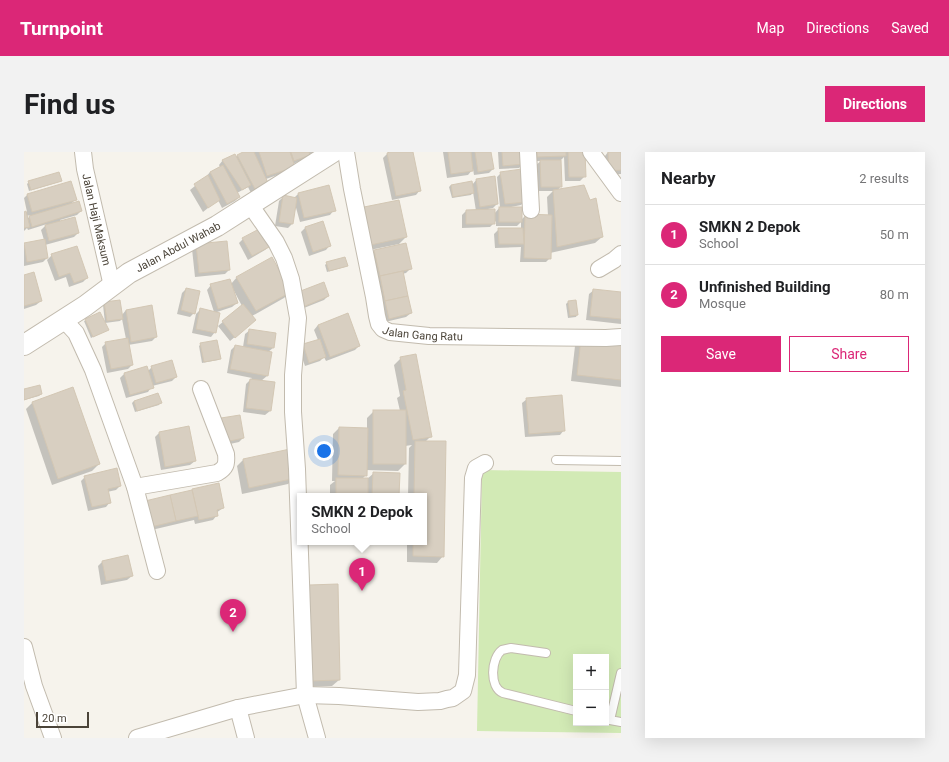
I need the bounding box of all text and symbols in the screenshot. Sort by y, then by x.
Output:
text: Turnpoint [20,17,103,40]
text: Map [757,20,784,36]
text: Directions [806,20,869,36]
text: Saved [891,20,929,36]
button: Directions [825,86,925,122]
text: Find us [24,88,115,121]
text: Nearby [661,168,716,188]
text: 2 results [859,171,909,186]
street label: Jalan Haji Maksum [79,172,113,267]
text: SMKN 2 Depok [699,218,800,236]
street label: Jalan Abdul Wahab [134,219,223,275]
text: 1 [670,227,678,242]
text: 50 m [880,227,909,242]
text: School [699,236,739,251]
text: Unfinished Building [699,278,831,296]
text: 2 [670,287,678,302]
text: 80 m [880,287,909,302]
text: Mosque [699,296,746,311]
street label: Jalan Gang Ratu [380,324,463,343]
button: Save [661,336,781,372]
button: Share [789,336,909,372]
your location [314,441,334,461]
popup [297,493,427,545]
text: SMKN 2 Depok [311,503,413,521]
text: School [311,521,351,536]
pin: 1 [349,558,375,591]
pin: 2 [220,599,246,632]
map controls [573,654,609,726]
button: + [573,654,609,690]
button: − [573,690,609,726]
scale bar [36,710,89,729]
text: 20 m [42,712,67,725]

